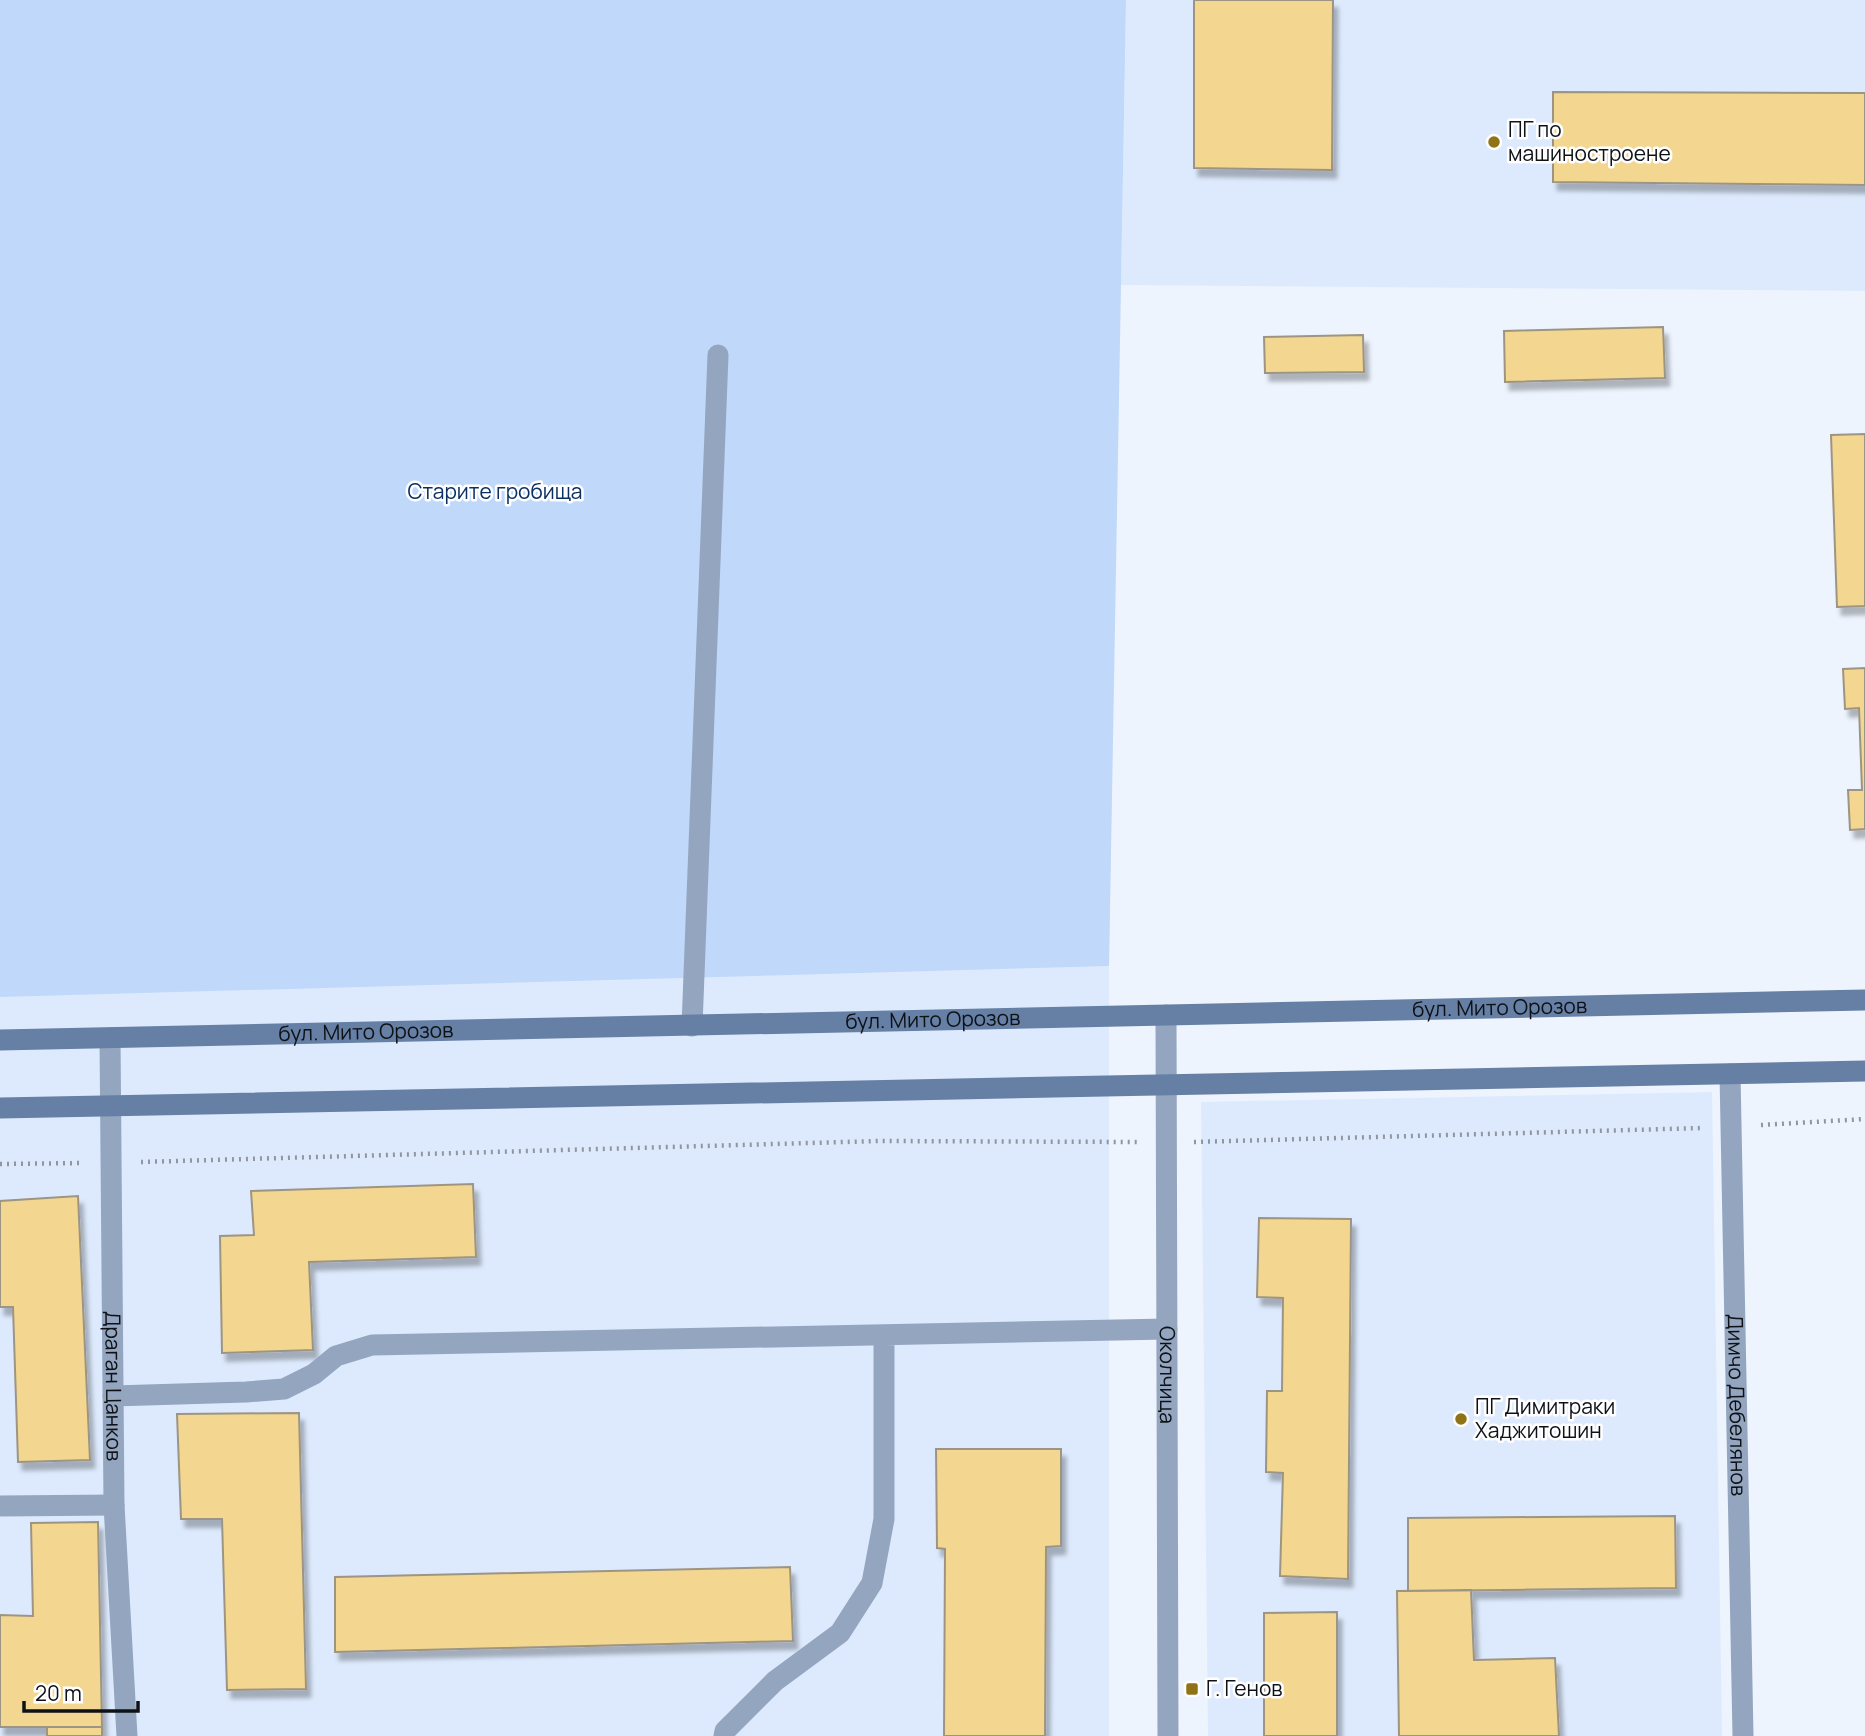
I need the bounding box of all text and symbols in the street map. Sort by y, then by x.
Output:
place label: ПГ по машиностроене [1508,115,1671,167]
marker: ПГ по машиностроене [1486,134,1502,150]
park label: Старите гробища [407,477,583,505]
street label: бул. Мито Орозов [1412,991,1587,1023]
street label: бул. Мито Орозов [845,1003,1021,1035]
street label: бул. Мито Орозов [278,1015,454,1047]
street label: Драган Цанков [99,1311,129,1461]
street label: Димчо Дебелянов [1722,1314,1753,1496]
street label: Околчица [1154,1326,1182,1424]
place label: ПГ Димитраки Хаджитошин [1475,1392,1615,1444]
marker: ПГ Димитраки Хаджитошин [1453,1411,1469,1427]
scale bar [24,1670,138,1714]
place label: Г. Генов [1206,1674,1283,1702]
text: 20 m [35,1679,82,1707]
marker: Г. Генов [1184,1681,1200,1697]

